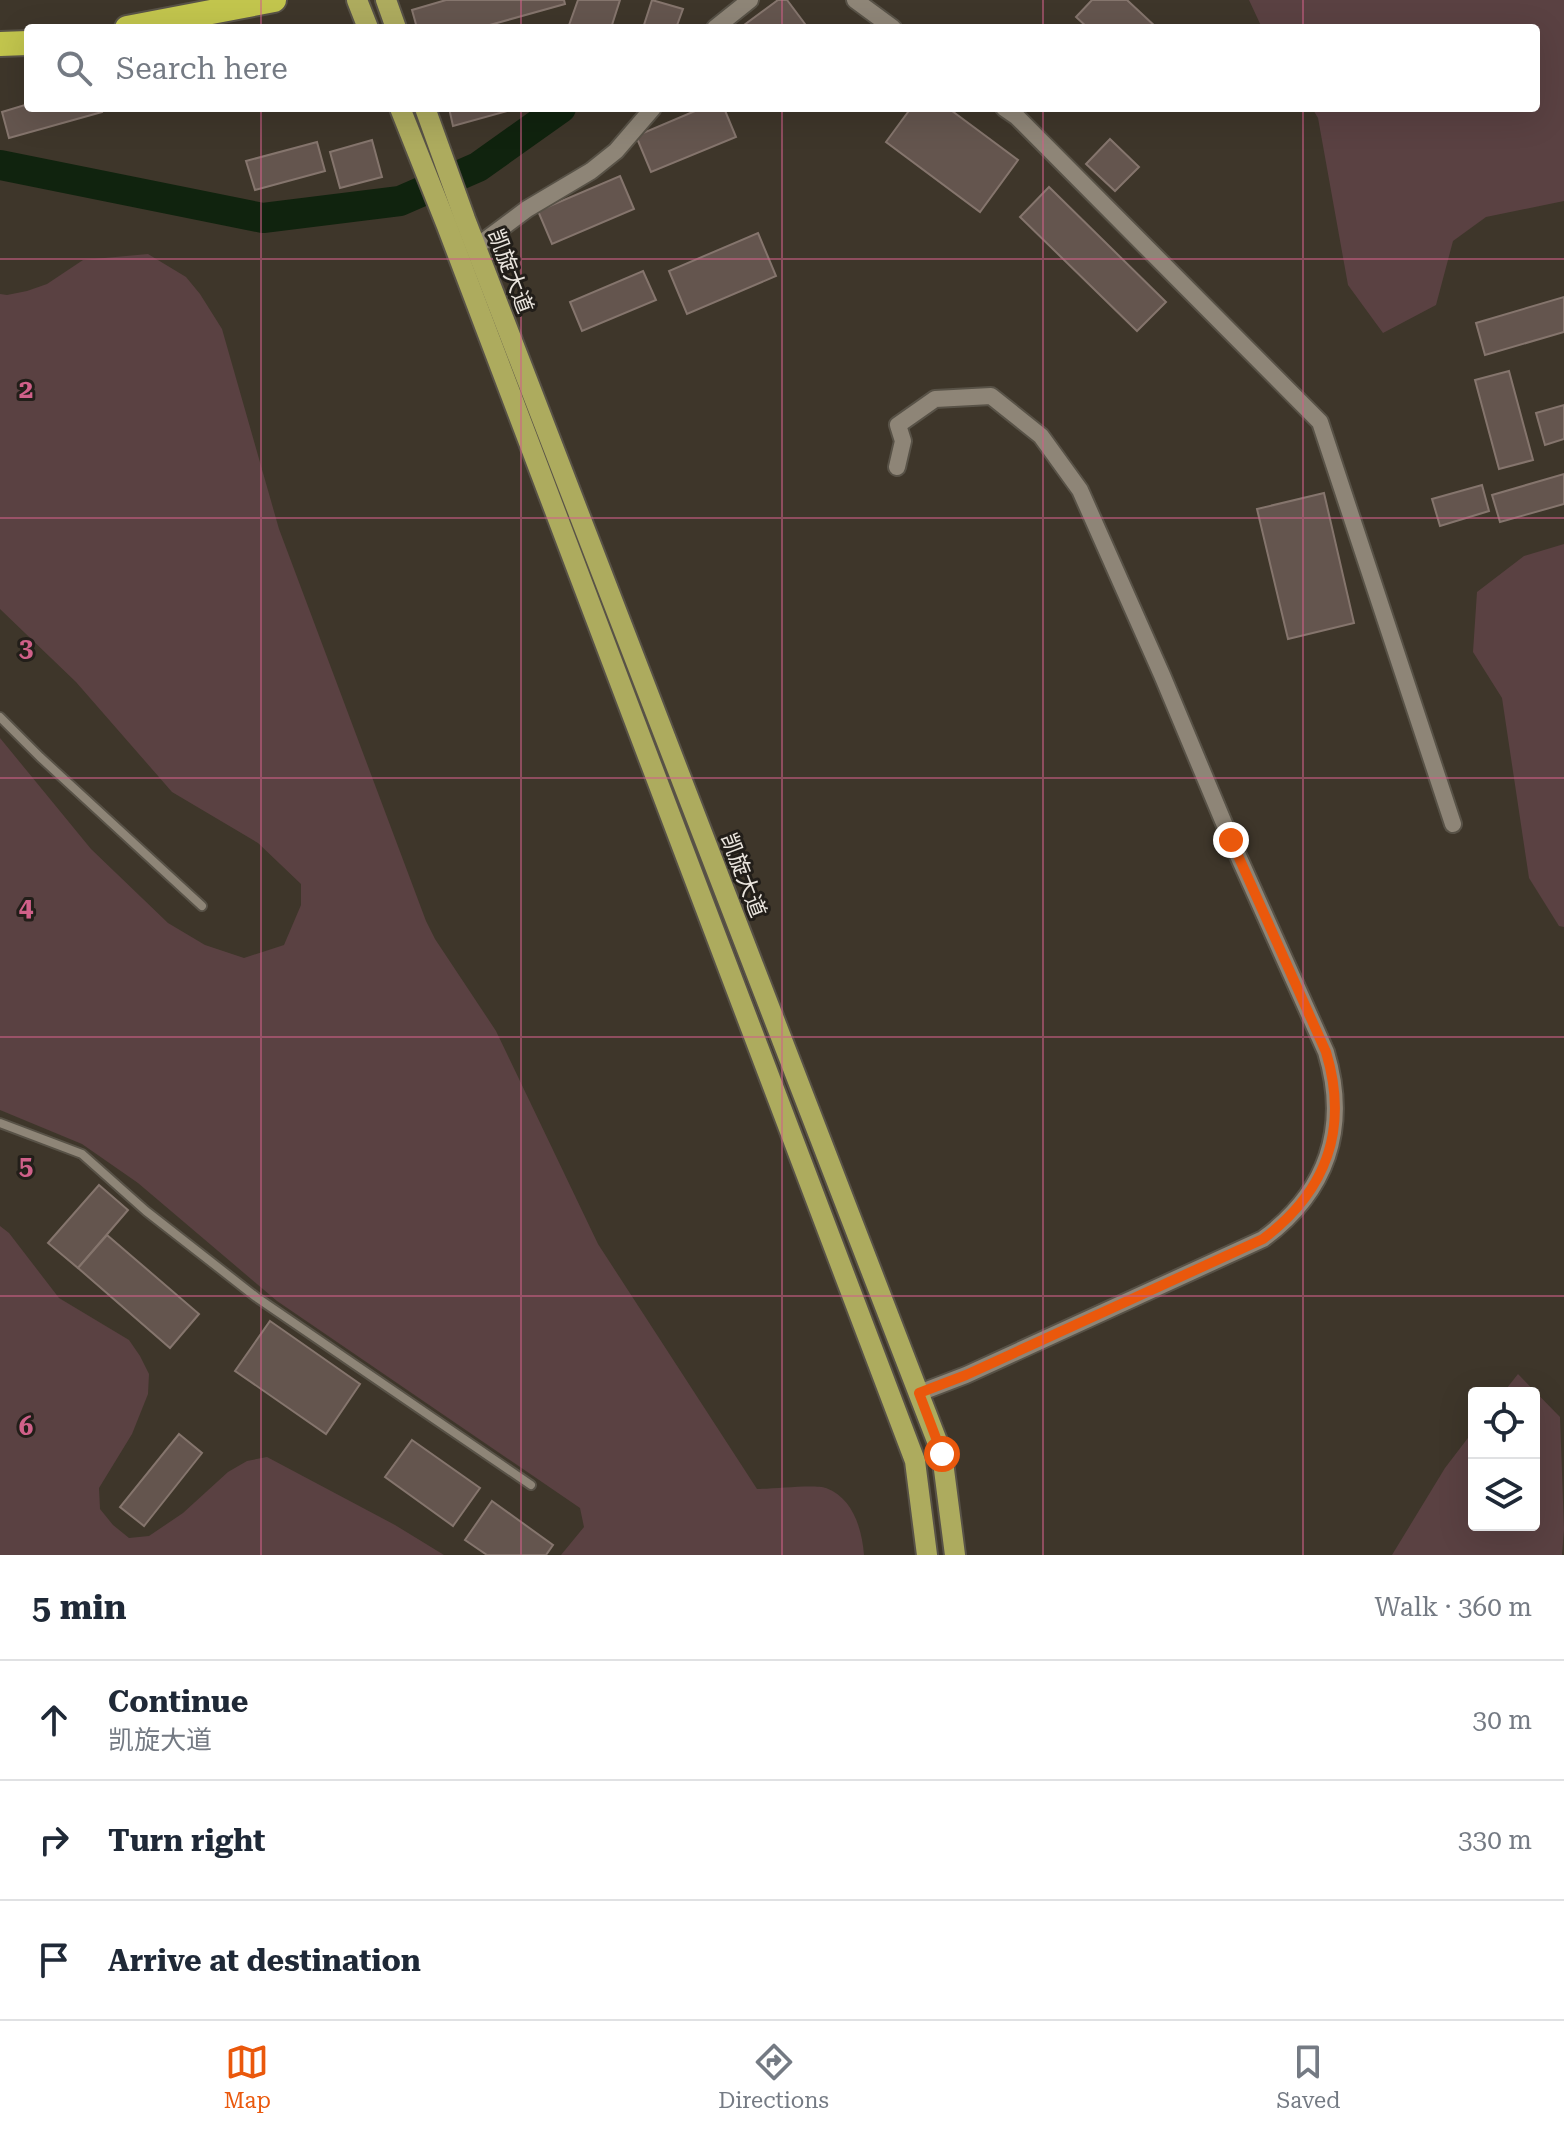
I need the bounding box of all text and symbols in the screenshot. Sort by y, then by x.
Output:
search box [24,24,1540,112]
icon: search [52,46,96,90]
text: Search here [116,51,288,86]
street label: 凯旋大道 [483,226,538,317]
text: 2 [19,374,33,404]
text: 3 [19,633,33,663]
route end [1213,822,1249,858]
street label: 凯旋大道 [716,830,771,921]
text: 4 [19,892,34,922]
text: 5 [19,1151,33,1181]
map controls [1468,1387,1540,1531]
button: locate [1468,1387,1540,1459]
text: 6 [19,1411,33,1441]
route start [924,1436,960,1472]
button: layers [1468,1459,1540,1531]
text: 5 min [32,1587,127,1627]
text: Walk · 360 m [1374,1592,1532,1622]
text: Continue [108,1684,248,1719]
icon: ahead [32,1698,76,1742]
text: 30 m [1473,1705,1532,1735]
text: 凯旋大道 [108,1725,212,1755]
icon: right [32,1818,76,1862]
text: Turn right [108,1823,265,1858]
text: 330 m [1458,1825,1532,1855]
icon: arrive [32,1938,76,1982]
text: Arrive at destination [108,1943,421,1978]
tab: Map [224,2040,271,2113]
tab: Directions [718,2040,829,2113]
tab: Saved [1276,2040,1340,2113]

